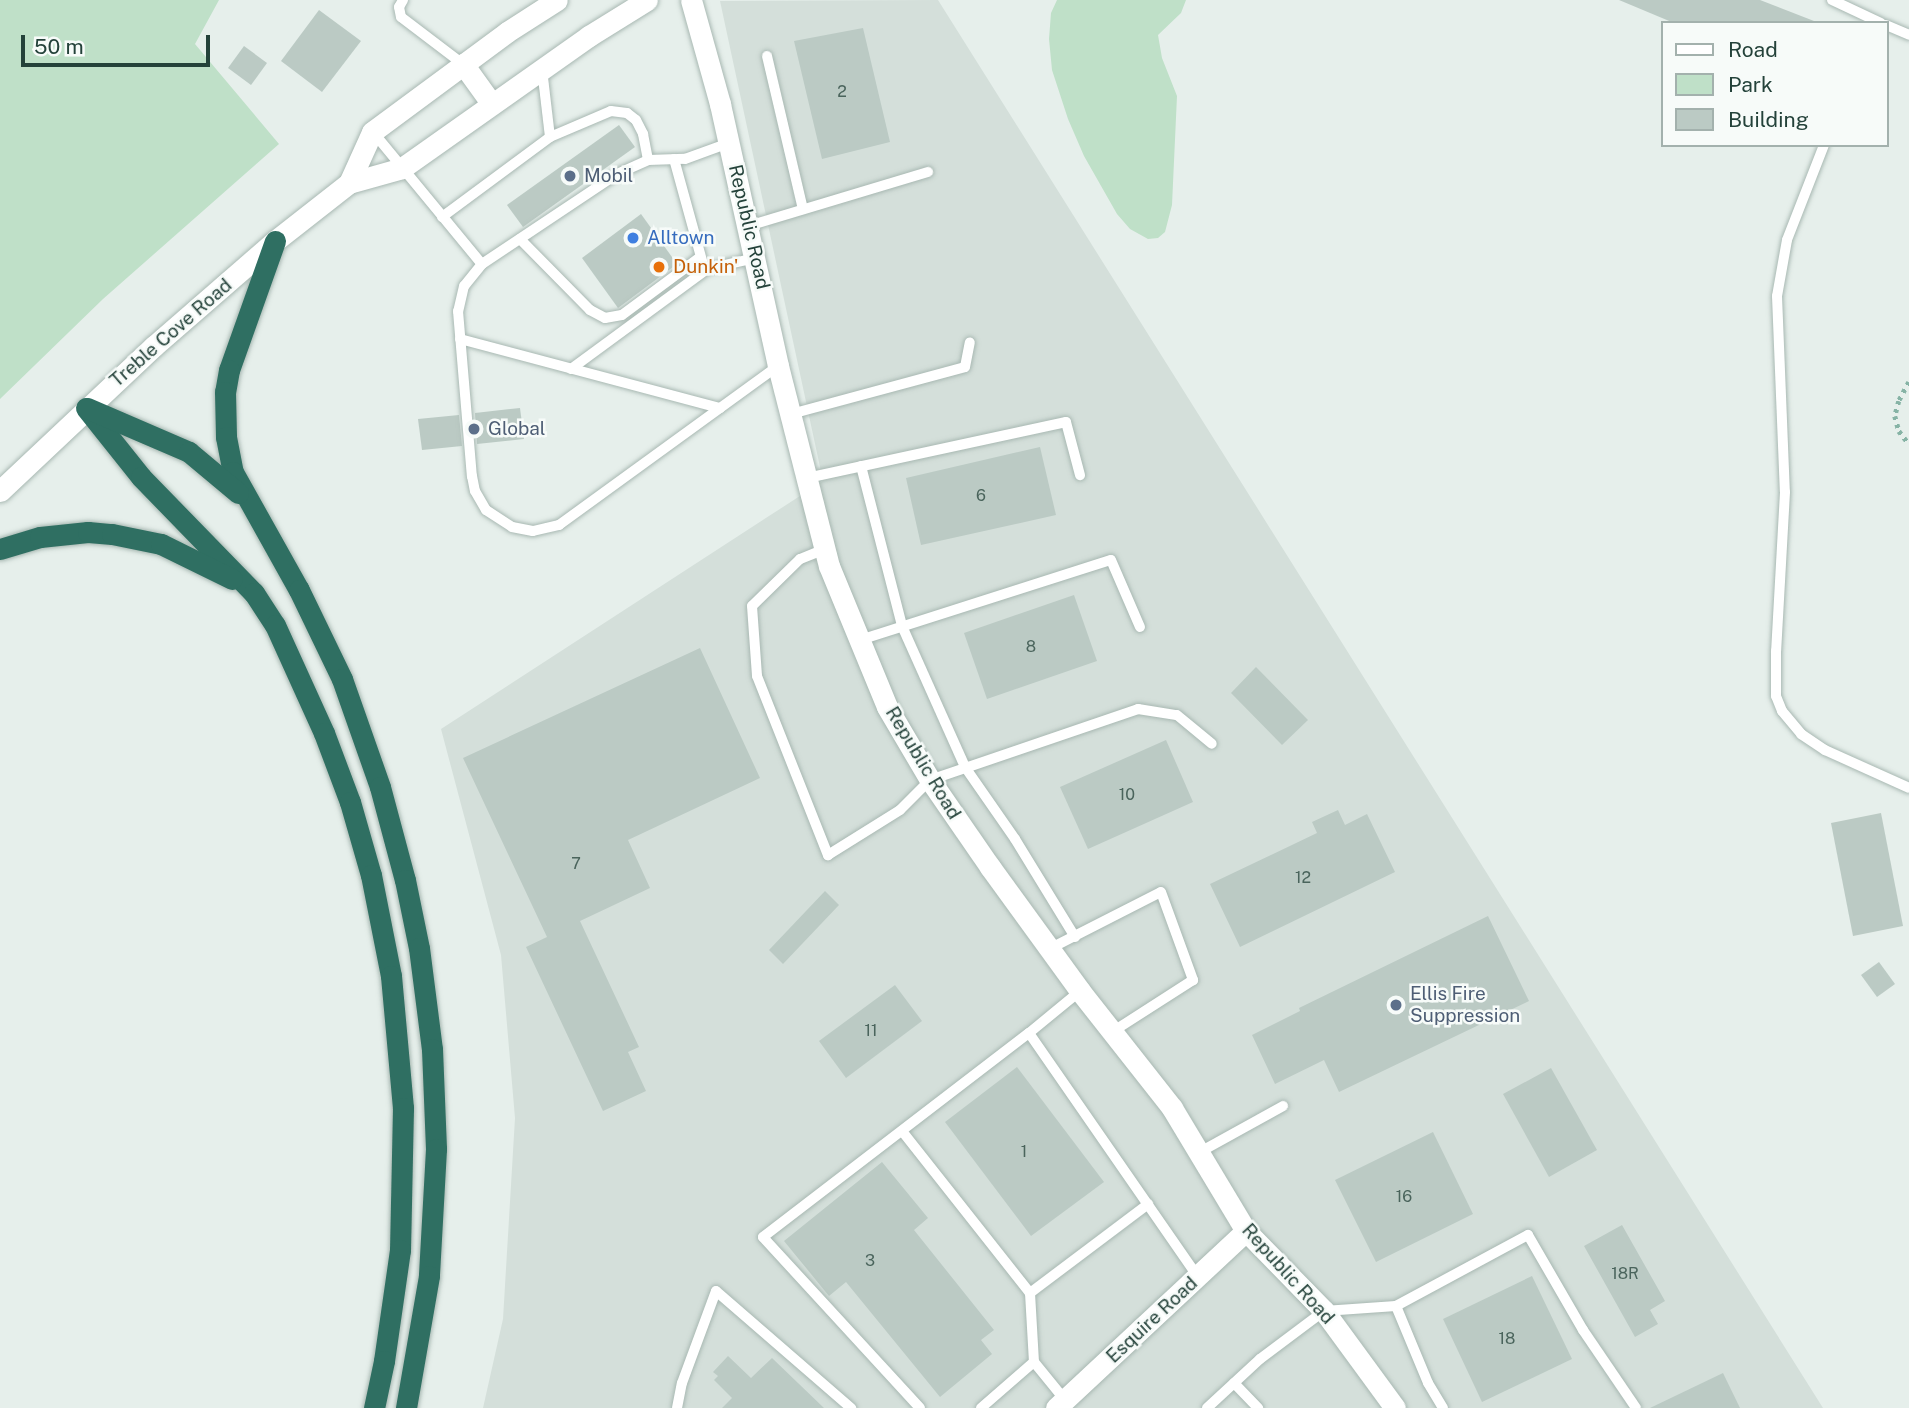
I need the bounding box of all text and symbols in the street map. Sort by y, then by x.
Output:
scale bar [24,21,214,65]
legend [1660,21,1888,147]
text: 50 m [34,34,84,59]
text: Road [1728,37,1778,62]
text: Park [1728,72,1773,97]
house number: 2 [837,82,847,102]
text: Building [1728,107,1809,132]
street label: Republic Road [724,162,774,292]
place label: Mobil [584,165,633,187]
marker: Mobil [562,168,578,184]
place label: Alltown [647,227,715,249]
marker: Alltown [625,230,641,246]
place label: Dunkin' [673,256,738,278]
marker: Dunkin' [651,259,667,275]
street label: Treble Cove Road [105,274,237,392]
place label: Global [488,418,545,440]
marker: Global [466,421,482,437]
house number: 6 [976,486,986,506]
house number: 8 [1026,637,1036,657]
street label: Republic Road [880,703,966,823]
house number: 10 [1119,785,1135,805]
house number: 7 [571,854,581,874]
house number: 12 [1295,868,1311,888]
place label: Ellis Fire Suppression [1410,983,1520,1027]
marker: Ellis Fire Suppression [1388,997,1404,1013]
house number: 11 [864,1021,878,1041]
house number: 1 [1021,1142,1027,1162]
house number: 16 [1396,1187,1412,1207]
street label: Republic Road [1237,1219,1339,1329]
house number: 3 [865,1251,875,1271]
house number: 18R [1611,1264,1639,1284]
street label: Esquire Road [1102,1272,1202,1368]
house number: 18 [1499,1329,1515,1349]

